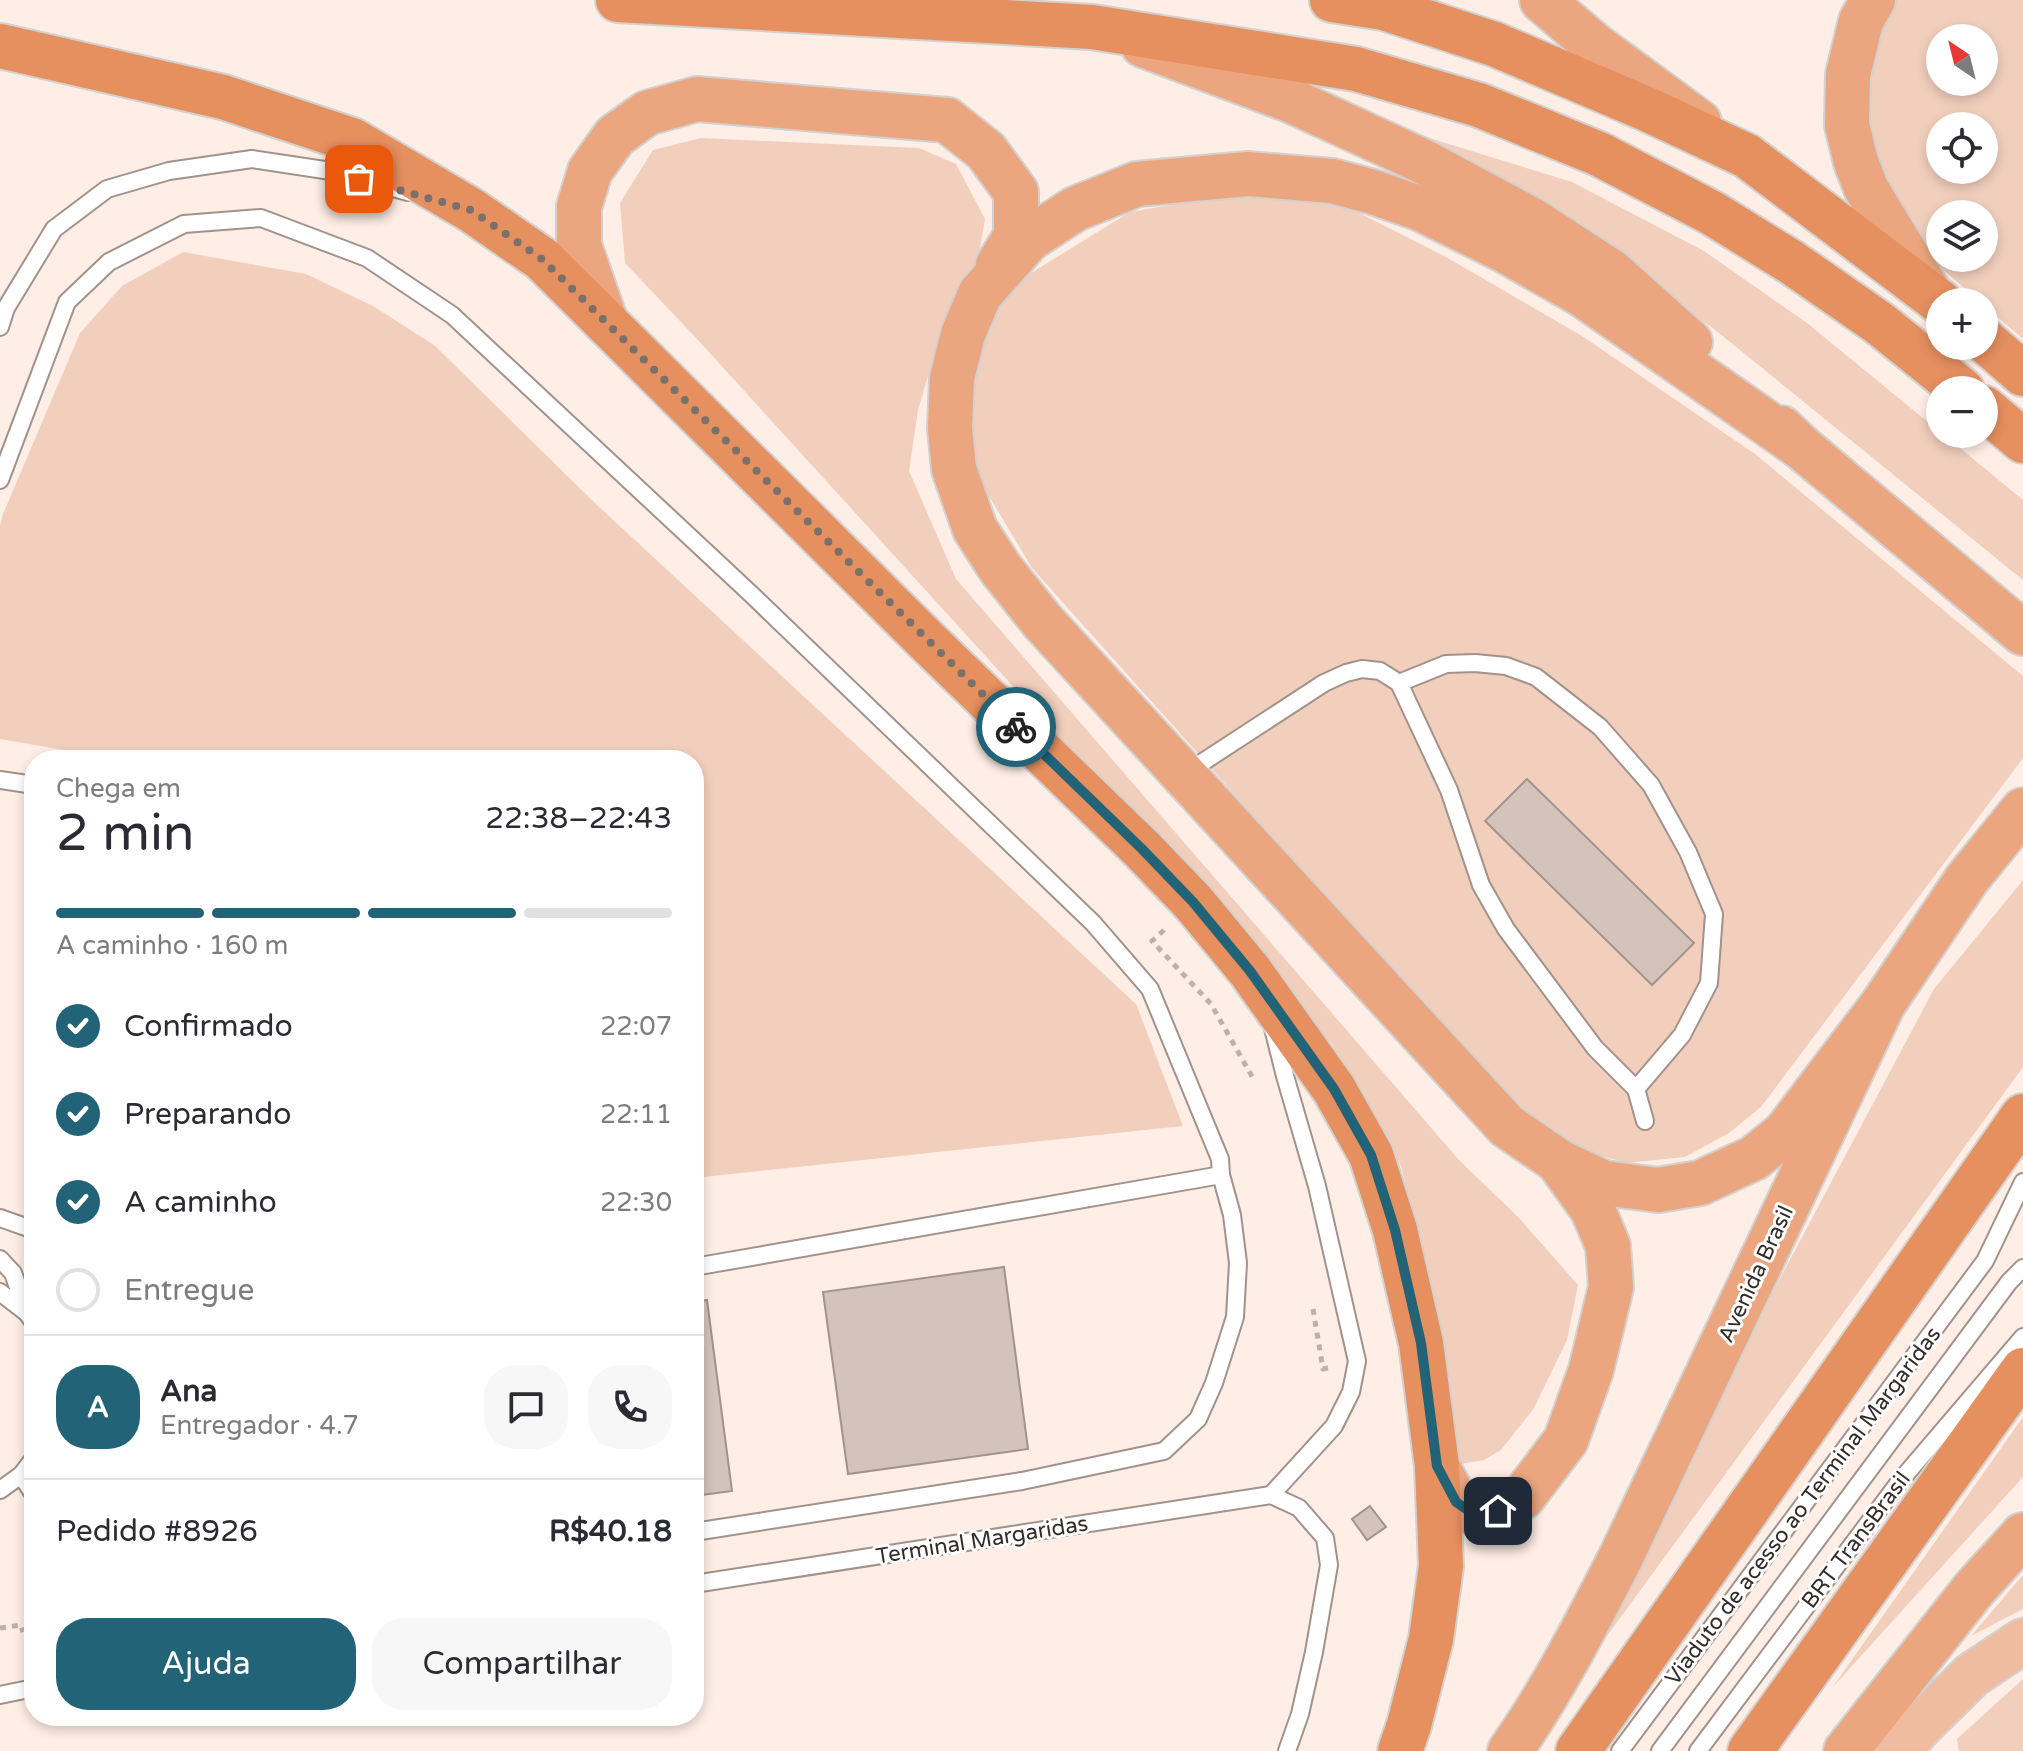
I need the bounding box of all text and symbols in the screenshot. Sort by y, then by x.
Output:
north arrow [1926,24,1998,96]
map controls [1926,24,1998,448]
button: locate [1926,112,1998,184]
pin [325,145,393,213]
icon: bag [337,157,381,201]
button: layers [1926,200,1998,272]
button: + [1926,288,1998,360]
button: − [1926,376,1998,448]
courier [976,687,1056,767]
icon: bike [994,705,1038,749]
text: Chega em [56,773,181,804]
text: 22:38–22:43 [485,800,672,837]
text: 2 min [56,802,195,865]
text: A caminho · 160 m [56,930,288,961]
icon: check [56,1004,100,1048]
text: Confirmado [124,1008,293,1045]
text: 22:07 [600,1011,672,1042]
icon: check [56,1092,100,1136]
text: Preparando [124,1096,292,1133]
text: 22:11 [600,1099,672,1130]
icon: check [56,1180,100,1224]
text: A caminho [124,1184,277,1221]
text: 22:30 [600,1187,672,1218]
street label: Avenida Brasil [1713,1202,1799,1346]
text: Entregue [124,1272,255,1309]
street label: Viaduto de acesso ao Terminal Margaridas [1660,1322,1946,1690]
button: chat [484,1365,568,1449]
button: phone [588,1365,672,1449]
text: Ana [160,1373,217,1410]
text: A [87,1389,109,1426]
text: Entregador · 4.7 [160,1410,359,1441]
street label: BRT TransBrasil [1796,1467,1916,1613]
pin [1464,1477,1532,1545]
icon: home [1476,1489,1520,1533]
street label: Terminal Margaridas [874,1510,1090,1570]
text: Pedido #8926 [56,1513,258,1550]
text: R$40.18 [549,1513,672,1550]
button: Ajuda [56,1618,356,1710]
button: Compartilhar [372,1618,672,1710]

